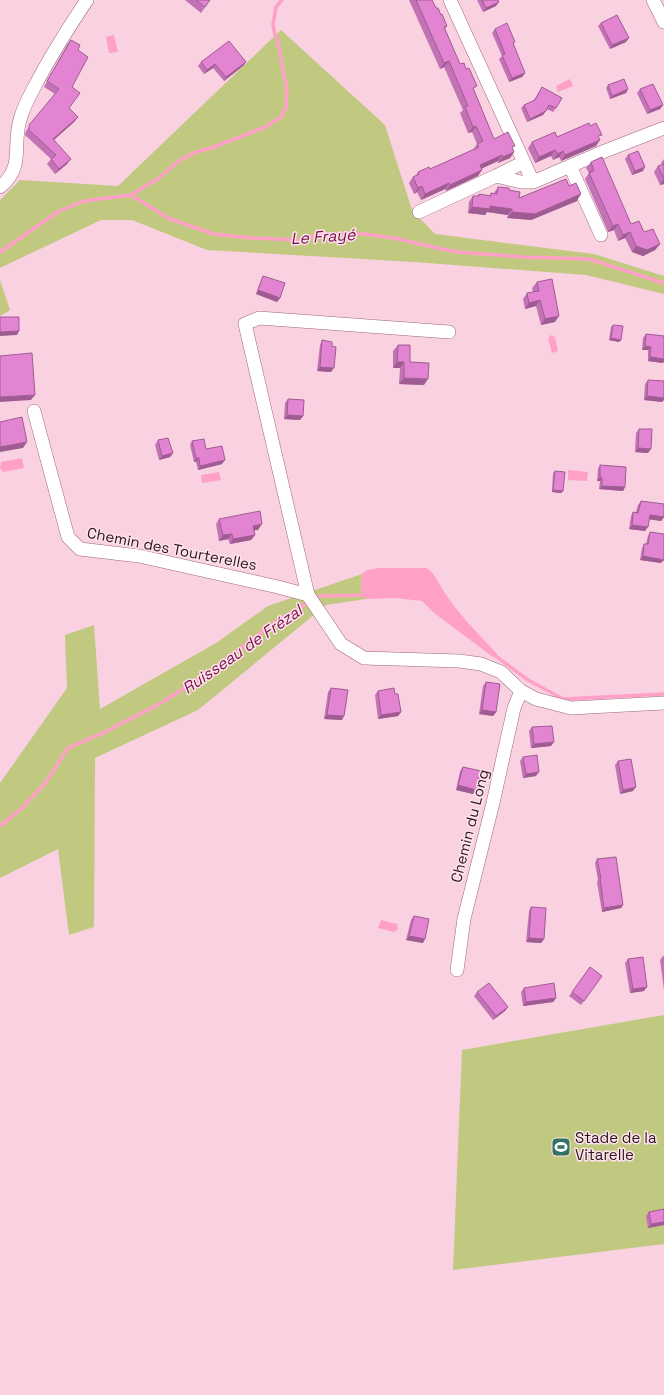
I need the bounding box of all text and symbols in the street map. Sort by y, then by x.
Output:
water label: Le Frayé [290,224,357,249]
street label: Chemin des Tourterelles [86,523,259,574]
water label: Ruisseau de Frézal [178,599,308,699]
street label: Chemin du Long [446,767,493,885]
place label: Stade de la Vitarelle [575,1128,657,1164]
sports icon: Stade de la Vitarelle [550,1136,572,1158]

